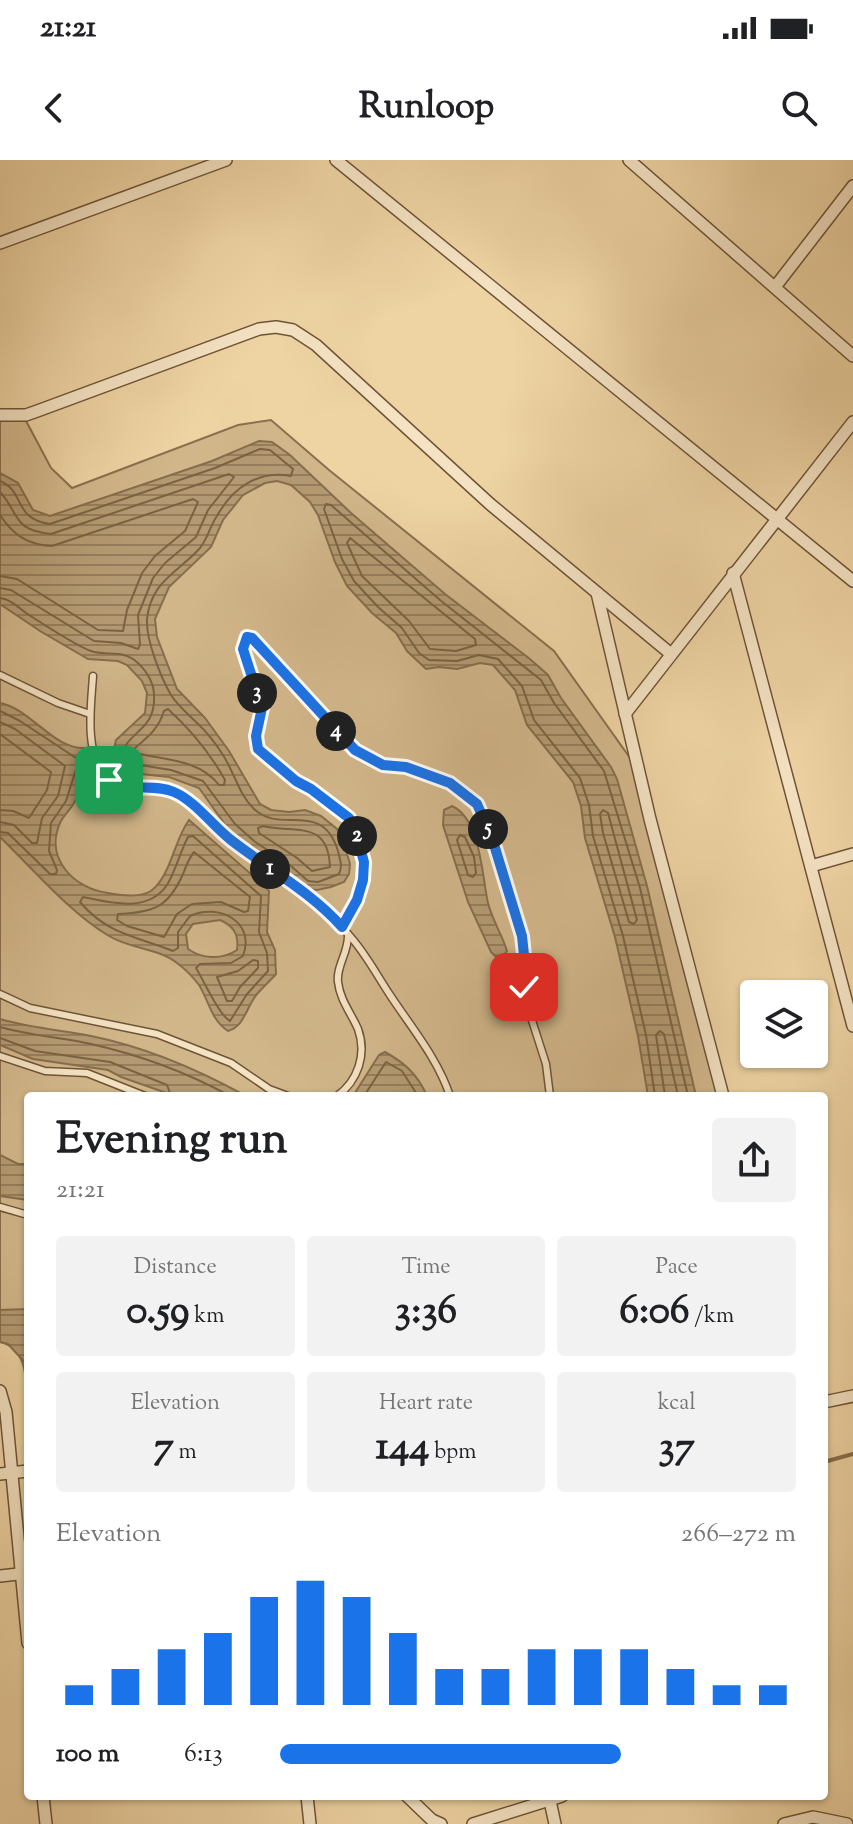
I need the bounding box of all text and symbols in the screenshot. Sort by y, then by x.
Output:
text: 21:21 [40,7,96,50]
text: Runloop [359,82,494,134]
icon: back [32,86,76,130]
icon: search [777,86,821,130]
pin: 3 [237,673,277,713]
text: 3 [253,677,261,709]
pin: 4 [316,711,356,751]
text: 4 [330,715,342,747]
pin [75,746,143,814]
icon: arrive [87,758,131,802]
pin: 5 [468,809,508,849]
text: 5 [484,813,492,845]
pin: 2 [337,816,377,856]
text: 2 [352,820,362,852]
pin: 1 [250,849,290,889]
text: 1 [266,853,274,885]
pin [490,953,558,1021]
icon: check [502,965,546,1009]
map controls [740,980,828,1068]
button: layers [740,980,828,1068]
text: Evening run [56,1110,288,1173]
button: share [712,1118,796,1202]
text: 21:21 [56,1172,105,1209]
text: Distance [134,1252,217,1284]
text: Time [402,1252,450,1284]
text: Pace [656,1252,698,1284]
text: 0.59 [126,1284,190,1341]
text: 3:36 [395,1284,457,1341]
text: 6:06 [619,1284,690,1341]
text: km [190,1301,224,1333]
text: /km [690,1301,734,1333]
text: Elevation [131,1388,220,1420]
text: Heart rate [379,1388,473,1420]
text: kcal [658,1388,696,1420]
text: 7 [154,1420,174,1477]
text: 144 [376,1420,430,1477]
text: 37 [659,1420,695,1477]
text: m [174,1437,197,1469]
text: bpm [430,1437,476,1469]
text: Elevation [56,1516,161,1553]
text: 266–272 m [681,1516,796,1553]
text: 100 m [56,1736,119,1773]
text: 6:13 [184,1736,223,1773]

